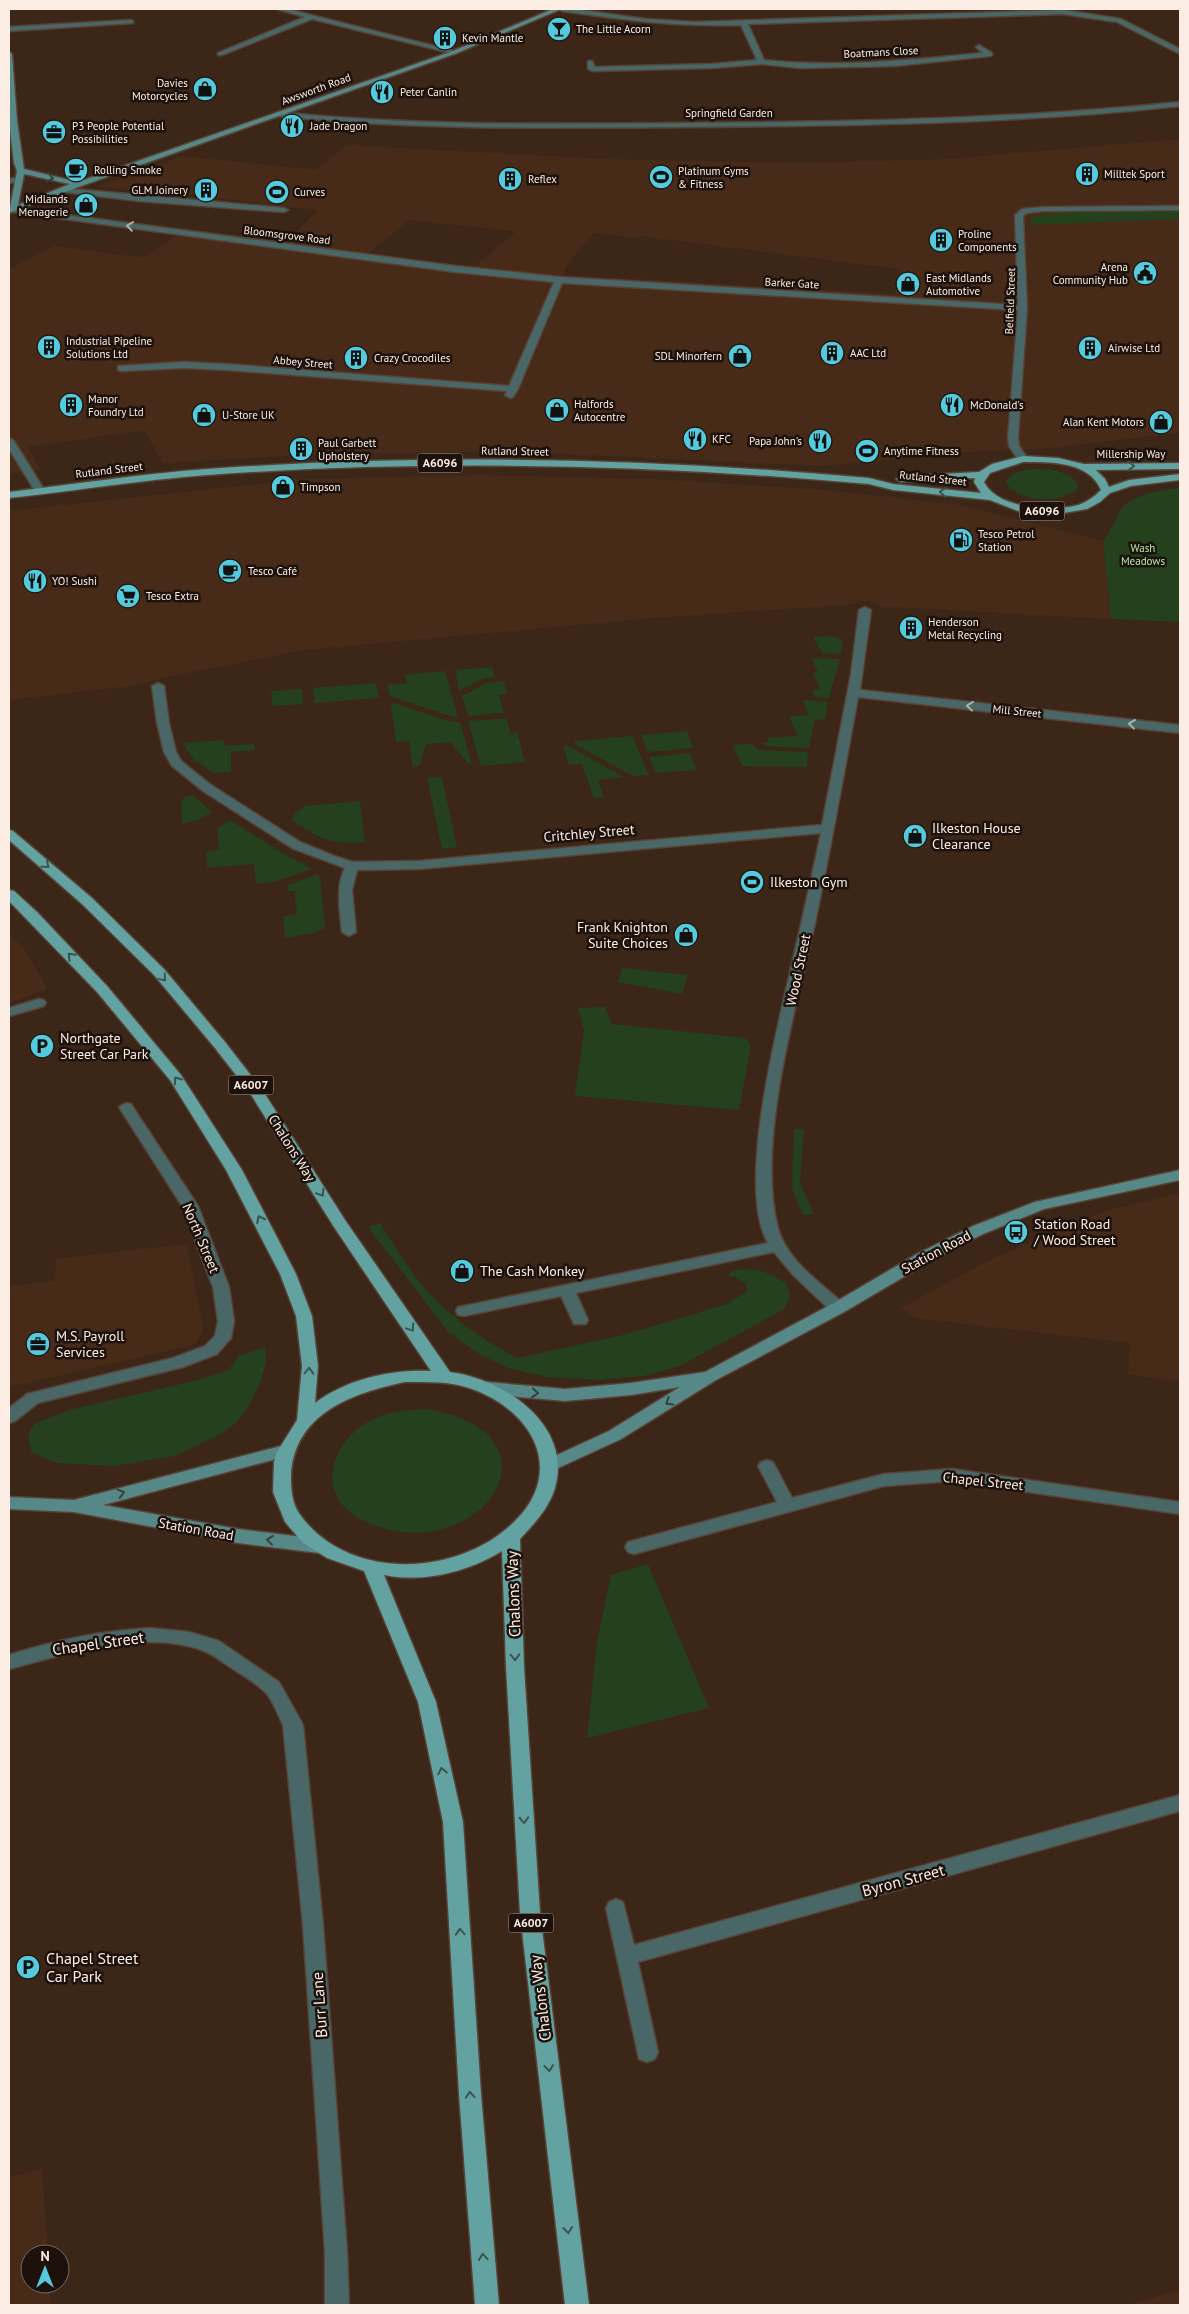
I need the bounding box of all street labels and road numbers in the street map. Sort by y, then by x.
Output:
street label: Boatmans Close [843,43,919,61]
street label: Awsworth Road [279,70,353,108]
street label: Springfield Garden [685,106,773,120]
street label: Bloomsgrove Road [243,223,331,247]
street label: Belfield Street [1002,267,1018,335]
street label: Barker Gate [764,275,820,291]
street label: Abbey Street [273,352,333,372]
street label: Rutland Street [481,443,549,459]
street label: Millership Way [1097,447,1166,461]
road number: A6096 [418,453,462,472]
street label: Rutland Street [75,459,144,481]
street label: Rutland Street [899,467,968,489]
road number: A6096 [1020,502,1064,520]
street label: Mill Street [992,701,1042,721]
street label: Critchley Street [543,820,635,846]
street label: Wood Street [782,932,814,1008]
road number: A6007 [228,1076,274,1094]
street label: Chalons Way [264,1111,320,1185]
street label: North Street [178,1200,224,1276]
street label: Station Road [898,1226,974,1278]
street label: Chapel Street [942,1468,1024,1494]
street label: Station Road [157,1514,235,1544]
street label: Chalons Way [501,1550,525,1638]
street label: Chapel Street [51,1627,146,1659]
street label: Byron Street [859,1859,947,1901]
road number: A6007 [508,1914,554,1932]
street label: Chalons Way [525,1953,555,2042]
street label: Burr Lane [307,1971,331,2039]

